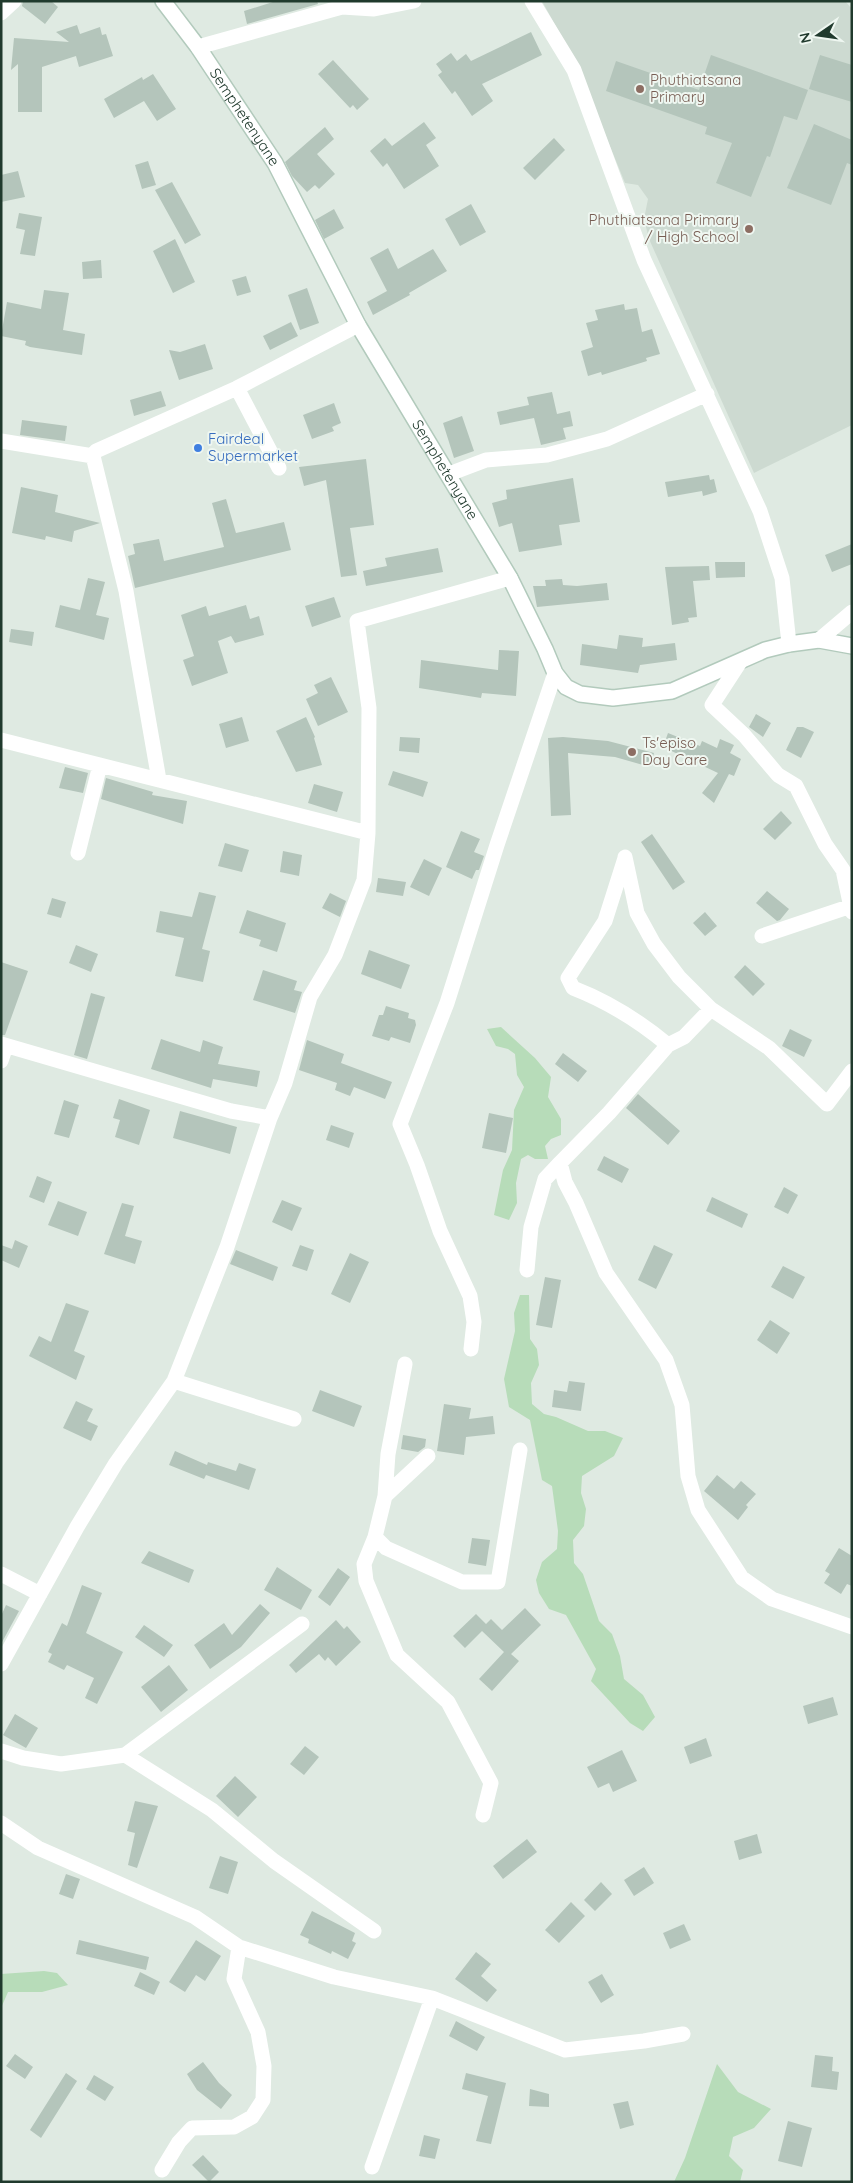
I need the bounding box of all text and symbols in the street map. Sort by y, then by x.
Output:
north arrow [793,10,843,60]
text: N [795,31,815,45]
street label: Semphetenyane [206,64,284,169]
place label: Phuthiatsana Primary [650,70,741,106]
marker: Phuthiatsana Primary [634,83,646,95]
place label: Phuthiatsana Primary / High School [589,210,739,246]
marker: Phuthiatsana Primary / High School [743,223,755,235]
street label: Semphetenyane [408,416,483,523]
place label: Fairdeal Supermarket [208,429,298,465]
marker: Fairdeal Supermarket [192,442,204,454]
place label: Ts'episo Day Care [642,733,707,769]
marker: Ts'episo Day Care [626,746,638,758]

